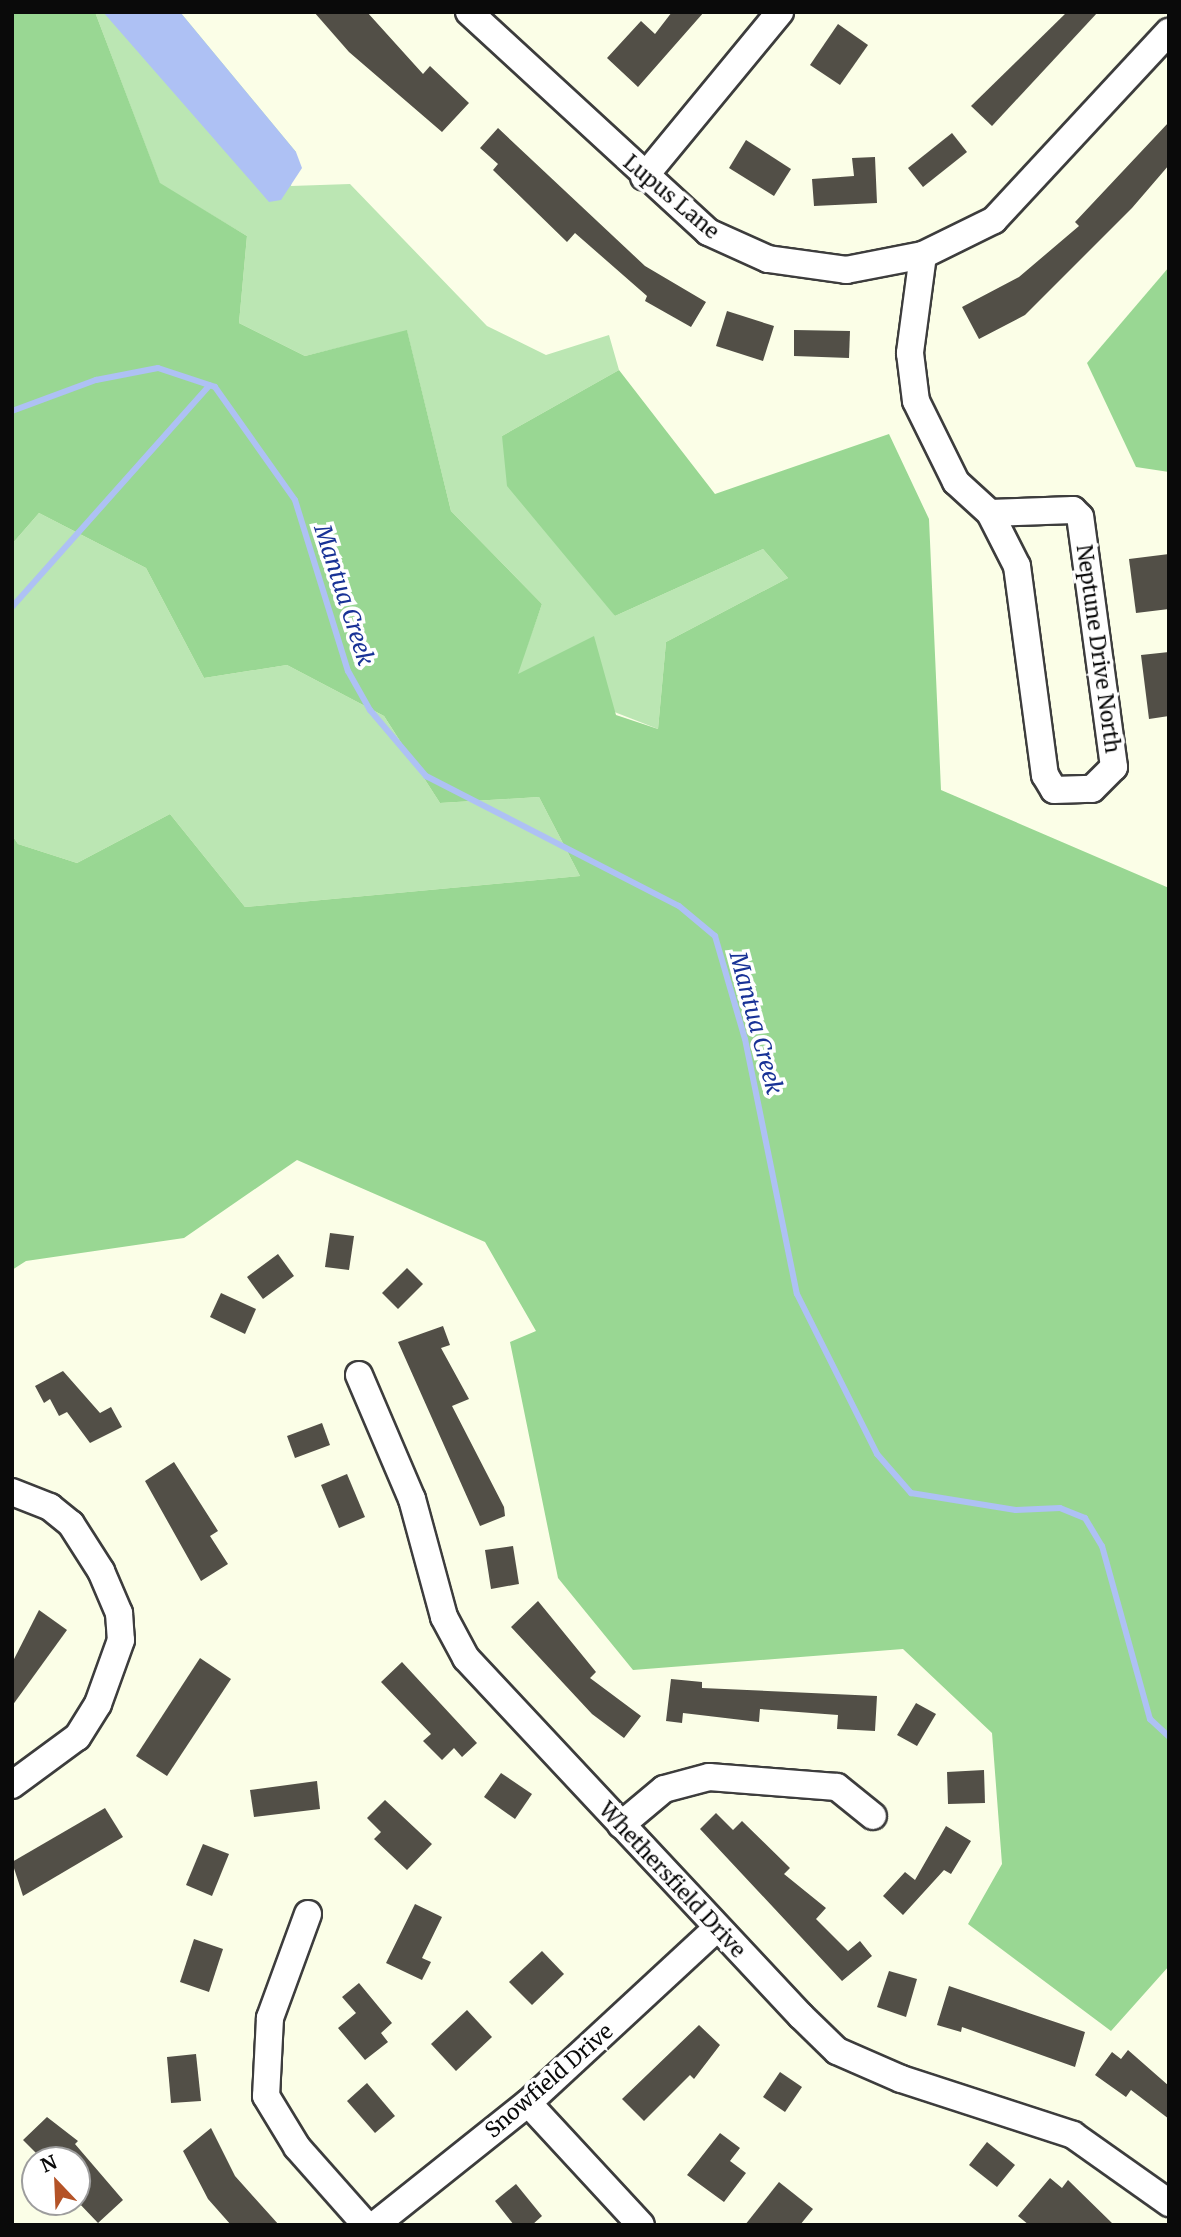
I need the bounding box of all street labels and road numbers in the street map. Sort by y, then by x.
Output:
street label: Lupus Lane [618,150,724,244]
street label: Neptune Drive North [1071,543,1125,755]
street label: Whethersfield Drive [594,1797,750,1963]
street label: Snowfield Drive [480,2019,618,2143]

